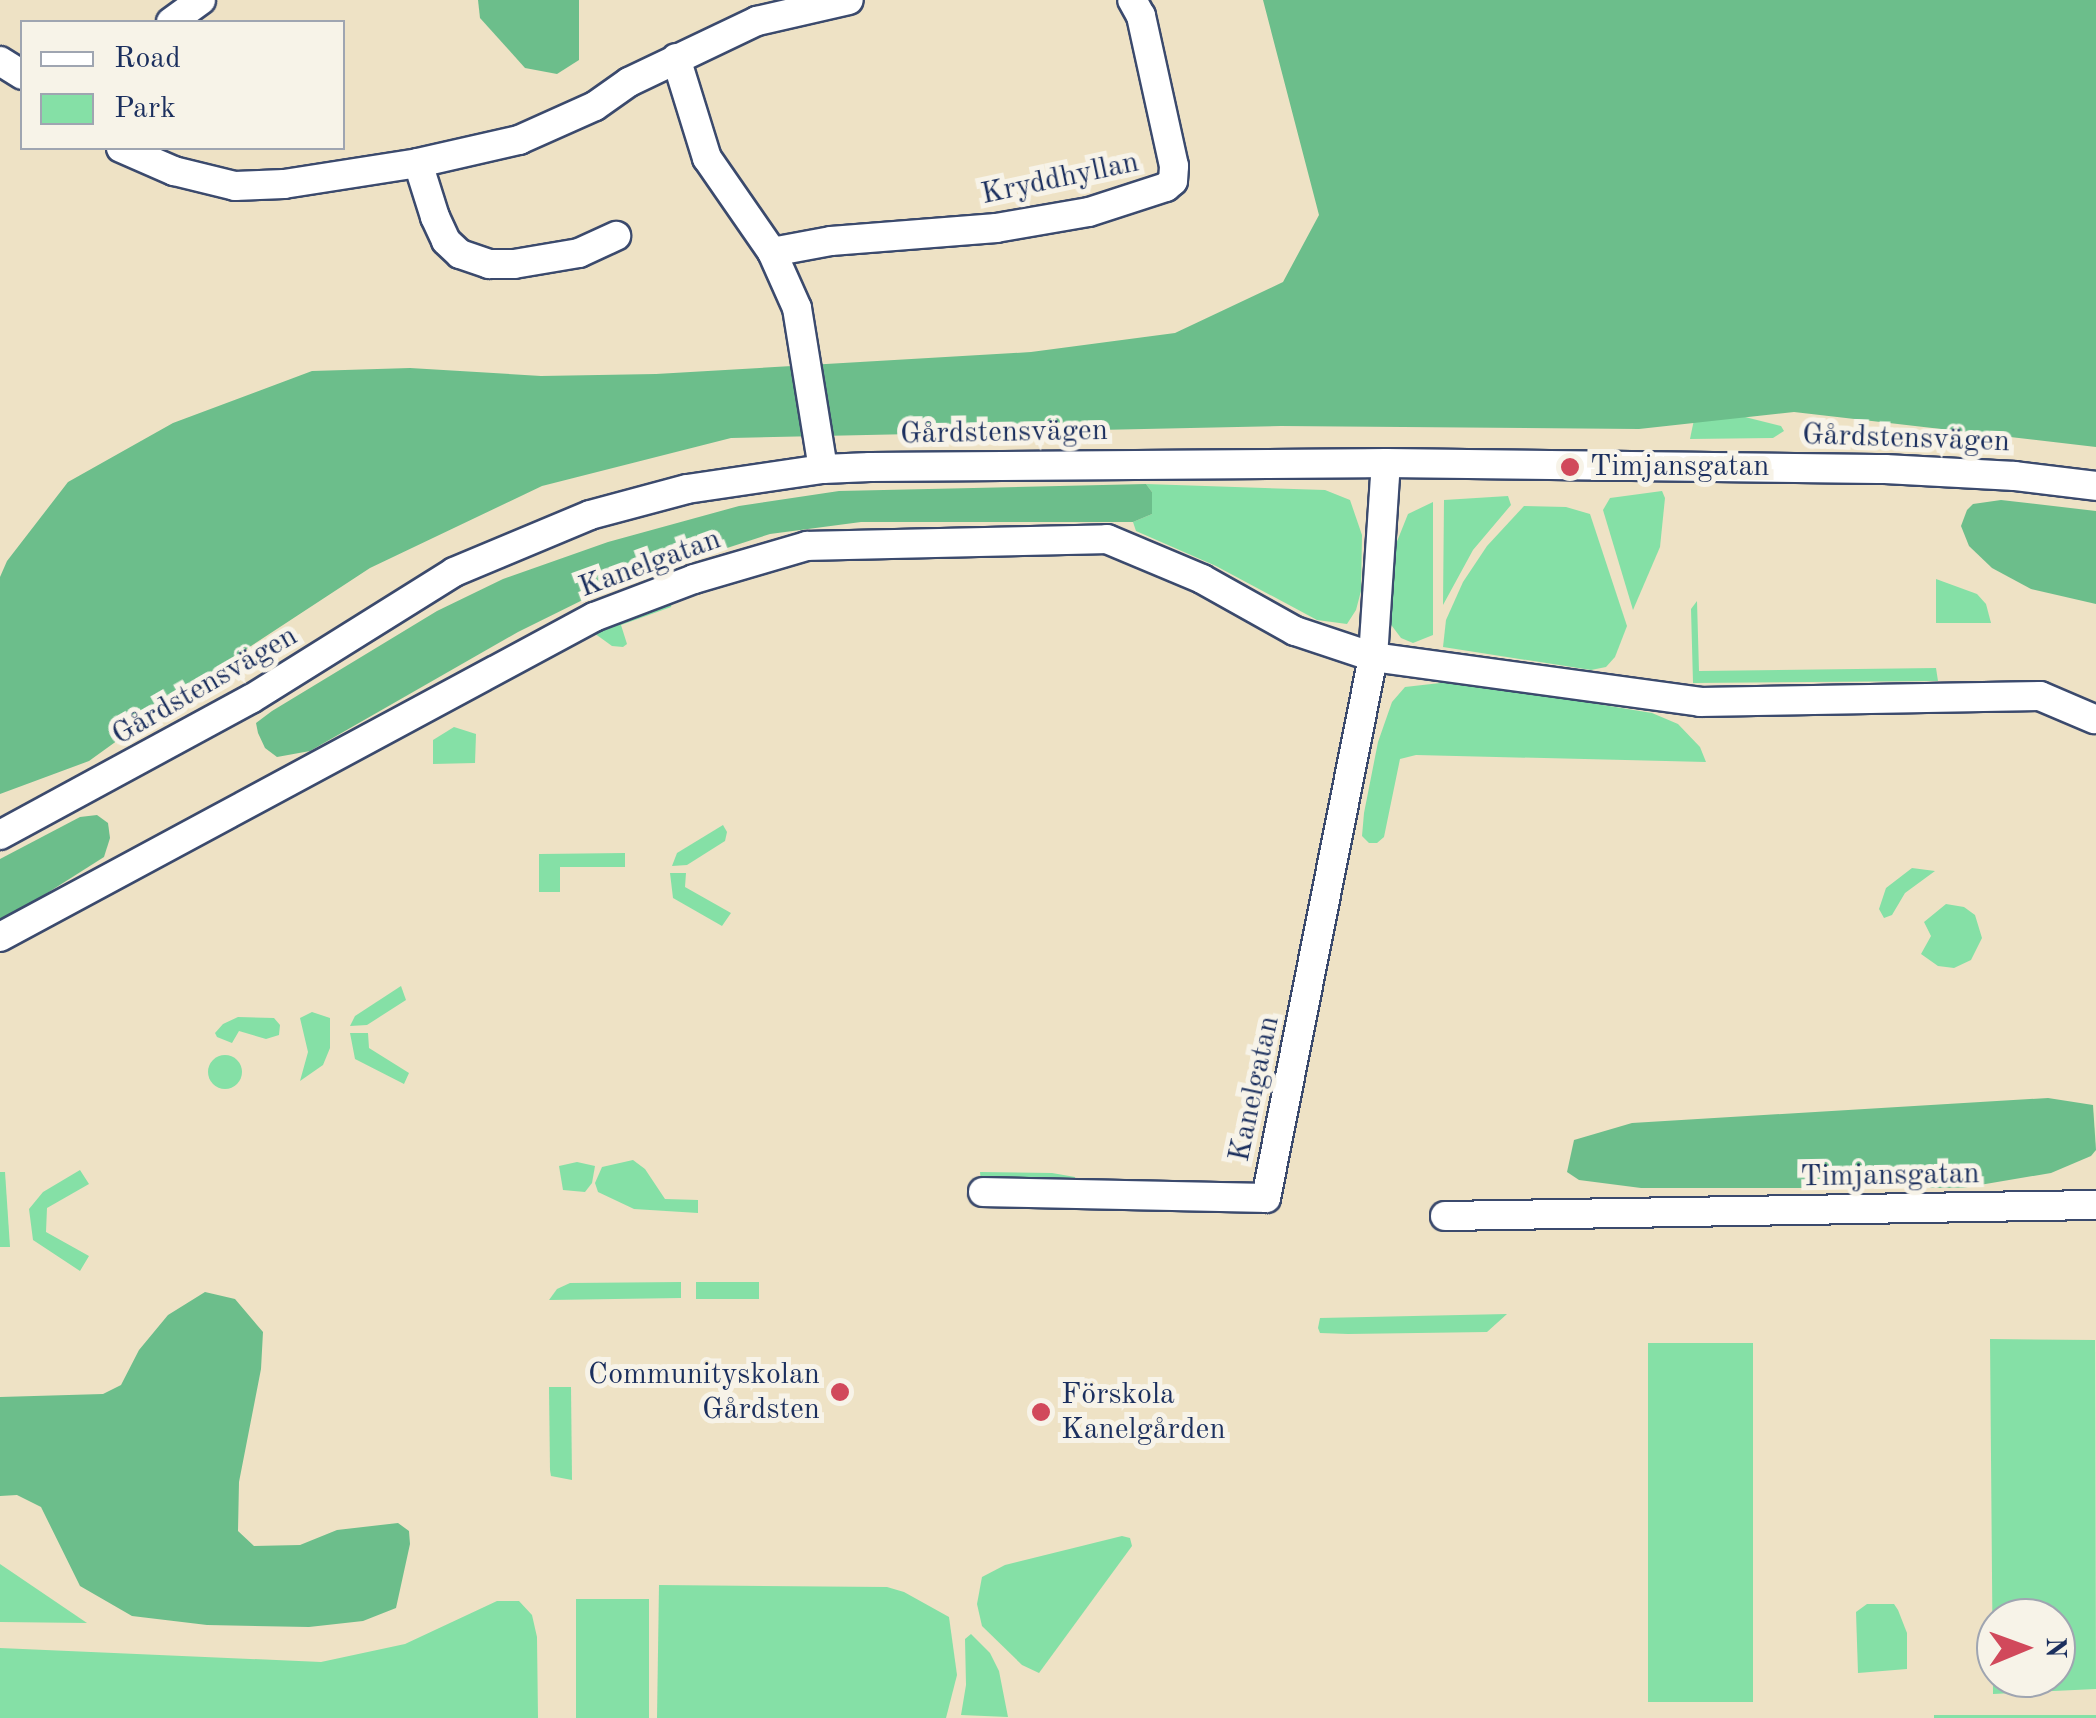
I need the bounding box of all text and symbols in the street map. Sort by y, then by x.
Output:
legend [20,20,345,150]
text: Road [114,44,181,74]
text: Park [114,94,176,124]
street label: Kryddhyllan [978,145,1142,213]
street label: Gårdstensvägen [900,413,1108,453]
street label: Gårdstensvägen [1802,417,2010,461]
place label: Timjansgatan [1590,449,1770,485]
marker: Timjansgatan [1559,456,1581,478]
street label: Kanelgatan [574,522,726,606]
street label: Gårdstensvägen [106,618,304,754]
street label: Kanelgatan [1222,1013,1288,1165]
street label: Timjansgatan [1800,1156,1980,1196]
place label: Communityskolan Gårdsten [588,1357,820,1428]
place label: Förskola Kanelgården [1061,1377,1226,1448]
marker: Communityskolan Gårdsten [829,1381,851,1403]
marker: Förskola Kanelgården [1030,1401,1052,1423]
north arrow [1976,1598,2076,1698]
text: N [2040,1637,2068,1658]

